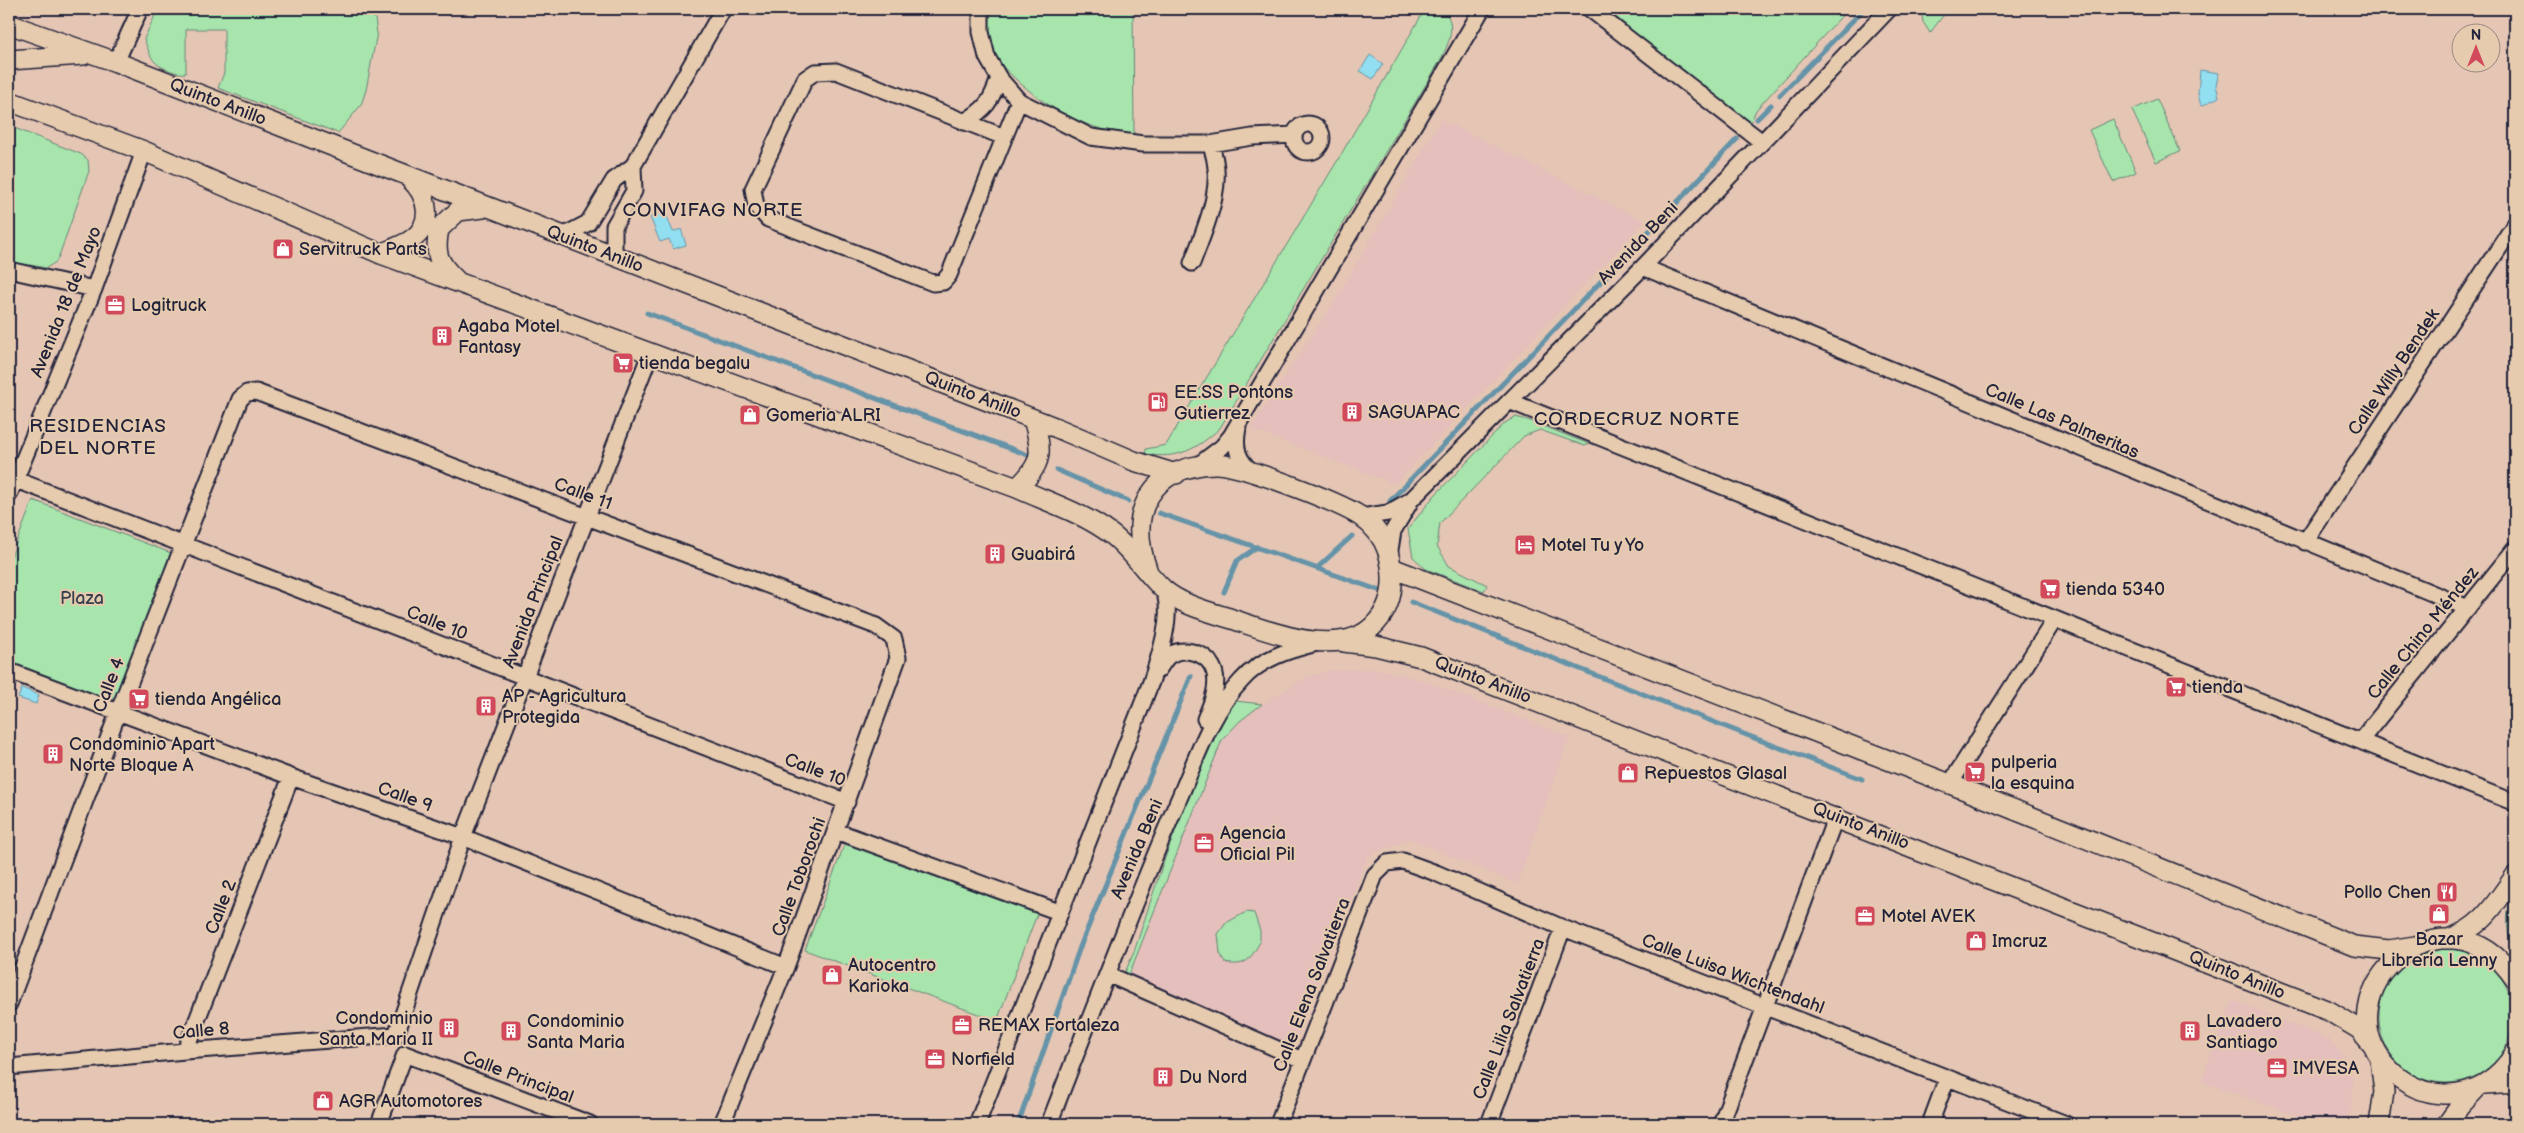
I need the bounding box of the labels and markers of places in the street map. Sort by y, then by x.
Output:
shop icon: Servitruck Parts [271,237,295,261]
place label: Servitruck Parts [299,239,427,260]
office icon: Logitruck [103,293,127,317]
place label: Logitruck [131,295,206,316]
place label: Agaba Motel Fantasy [458,316,560,358]
building icon: Agaba Motel Fantasy [430,324,454,348]
supermarket icon: tienda begalu [611,351,635,375]
place label: tienda begalu [639,353,750,374]
place label: EE.SS Pontons Gutierrez [1174,382,1293,424]
fuel station icon: EE.SS Pontons Gutierrez [1146,390,1170,414]
building icon: SAGUAPAC [1340,400,1364,424]
place label: SAGUAPAC [1368,402,1460,423]
shop icon: Gomeria ALRI [738,403,762,427]
place label: Gomeria ALRI [766,405,881,426]
hotel icon: Motel Tu y Yo [1513,533,1537,557]
place label: Motel Tu y Yo [1541,535,1644,556]
building icon: Guabirá [983,542,1007,566]
place label: Guabirá [1011,544,1075,565]
supermarket icon: tienda 5340 [2038,577,2062,601]
place label: tienda 5340 [2066,579,2165,600]
supermarket icon: tienda [2164,675,2188,699]
place label: tienda [2192,677,2243,698]
place label: AP - Agricultura Protegida [502,686,626,728]
supermarket icon: tienda Angélica [127,687,151,711]
place label: tienda Angélica [155,689,281,710]
building icon: AP - Agricultura Protegida [474,694,498,718]
place label: Condominio Apart Norte Bloque A [69,734,216,776]
building icon: Condominio Apart Norte Bloque A [41,742,65,766]
place label: pulperia la esquina [1991,752,2075,794]
supermarket icon: pulperia la esquina [1963,760,1987,784]
shop icon: Repuestos Glasal [1616,761,1640,785]
place label: Repuestos Glasal [1644,763,1787,784]
place label: Agencia Oficial Pil [1220,823,1295,865]
office icon: Agencia Oficial Pil [1192,831,1216,855]
restaurant icon: Pollo Chen [2435,880,2459,904]
place label: Pollo Chen [2344,882,2431,903]
shop icon: Bazar Librería Lenny [2427,902,2451,926]
office icon: Motel AVEK [1853,904,1877,928]
place label: Motel AVEK [1881,906,1976,927]
shop icon: Imcruz [1964,929,1988,953]
place label: Bazar Librería Lenny [2381,929,2498,971]
place label: Imcruz [1992,931,2048,952]
place label: Autocentro Karioka [848,955,936,997]
shop icon: Autocentro Karioka [820,963,844,987]
place label: Condominio Santa Maria II [319,1008,433,1050]
place label: Condominio Santa Maria [527,1011,625,1053]
place label: Lavadero Santiago [2206,1011,2282,1053]
office icon: REMAX Fortaleza [950,1013,974,1037]
place label: REMAX Fortaleza [978,1015,1120,1036]
building icon: Condominio Santa Maria II [437,1016,461,1040]
building icon: Condominio Santa Maria [499,1019,523,1043]
building icon: Lavadero Santiago [2178,1019,2202,1043]
office icon: Norfield [923,1047,947,1071]
place label: Norfield [951,1049,1015,1070]
office icon: IMVESA [2265,1056,2289,1080]
place label: IMVESA [2293,1058,2359,1079]
building icon: Du Nord [1151,1065,1175,1089]
place label: Du Nord [1179,1067,1247,1088]
shop icon: AGR Automotores [311,1089,335,1113]
place label: AGR Automotores [339,1091,483,1112]

